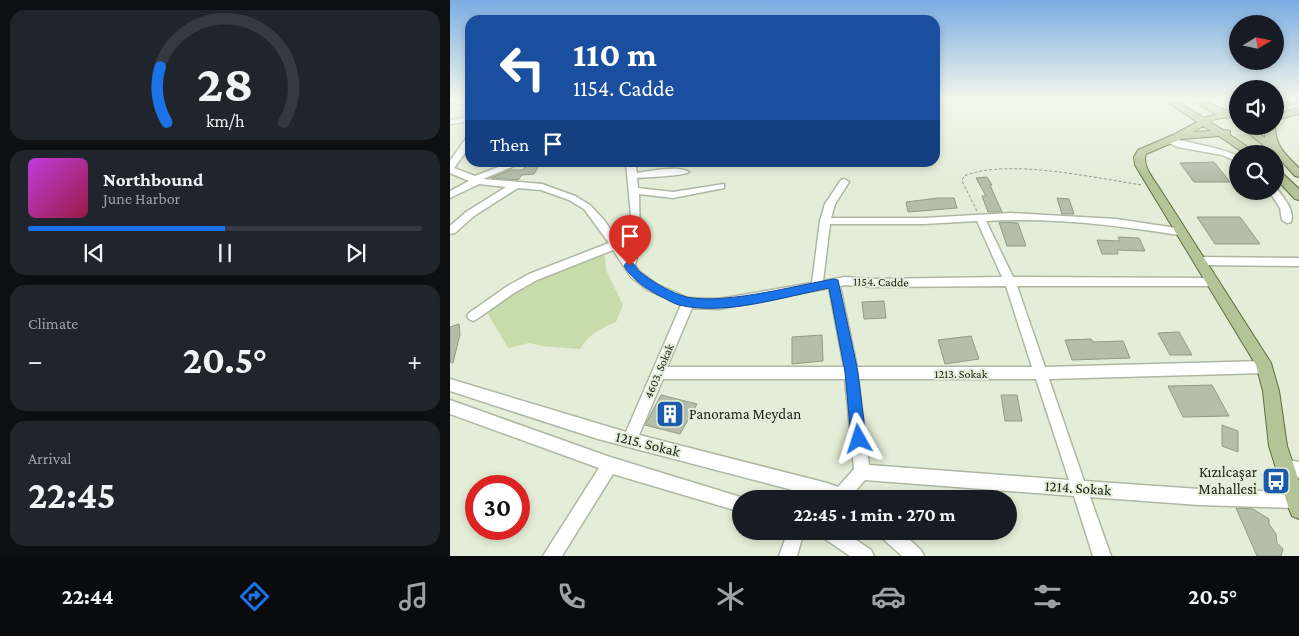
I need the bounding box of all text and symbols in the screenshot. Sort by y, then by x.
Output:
north arrow [1229,15,1284,70]
map controls [1229,15,1284,200]
icon: left [490,35,555,100]
text: 110 m [573,35,657,74]
text: 28 [197,54,253,112]
text: 1154. Cadde [573,76,674,101]
button: sound [1229,80,1284,135]
text: km/h [206,111,245,131]
icon: arrive [539,130,567,158]
text: Then [490,134,529,155]
button: search [1229,145,1284,200]
text: Northbound [103,169,203,190]
text: June Harbor [103,190,180,207]
pin [609,215,651,266]
icon: arrive [616,222,644,250]
icon: previous [80,239,108,267]
icon: pause [211,239,239,267]
icon: next [342,239,370,267]
street label: 1154. Cadde [853,275,909,289]
text: Climate [28,315,78,332]
text: 20.5° [183,339,267,381]
street label: 4603. Sokak [641,341,677,400]
text: − [28,345,43,376]
text: + [407,345,422,376]
street label: 1213. Sokak [935,367,988,381]
building icon: Panorama Meydan [655,399,685,429]
place label: Panorama Meydan [689,406,801,423]
position arrow [832,412,884,464]
street label: 1215. Sokak [614,428,683,460]
text: Arrival [28,450,72,467]
place label: Kızılcaşar Mahallesi [1198,464,1258,497]
bus stop icon: Kızılcaşar Mahallesi [1261,466,1291,496]
text: 22:45 [28,474,116,516]
speed limit sign: 30 [465,475,530,540]
street label: 1214. Sokak [1044,478,1113,498]
text: 22:45 · 1 min · 270 m [793,504,956,525]
icon: directions [237,579,272,614]
icon: music [396,579,431,614]
icon: phone [554,579,589,614]
icon: climate [713,579,748,614]
icon: car [871,579,906,614]
icon: filters [1030,579,1065,614]
text: 22:44 [62,584,114,609]
text: 20.5° [1188,584,1237,609]

